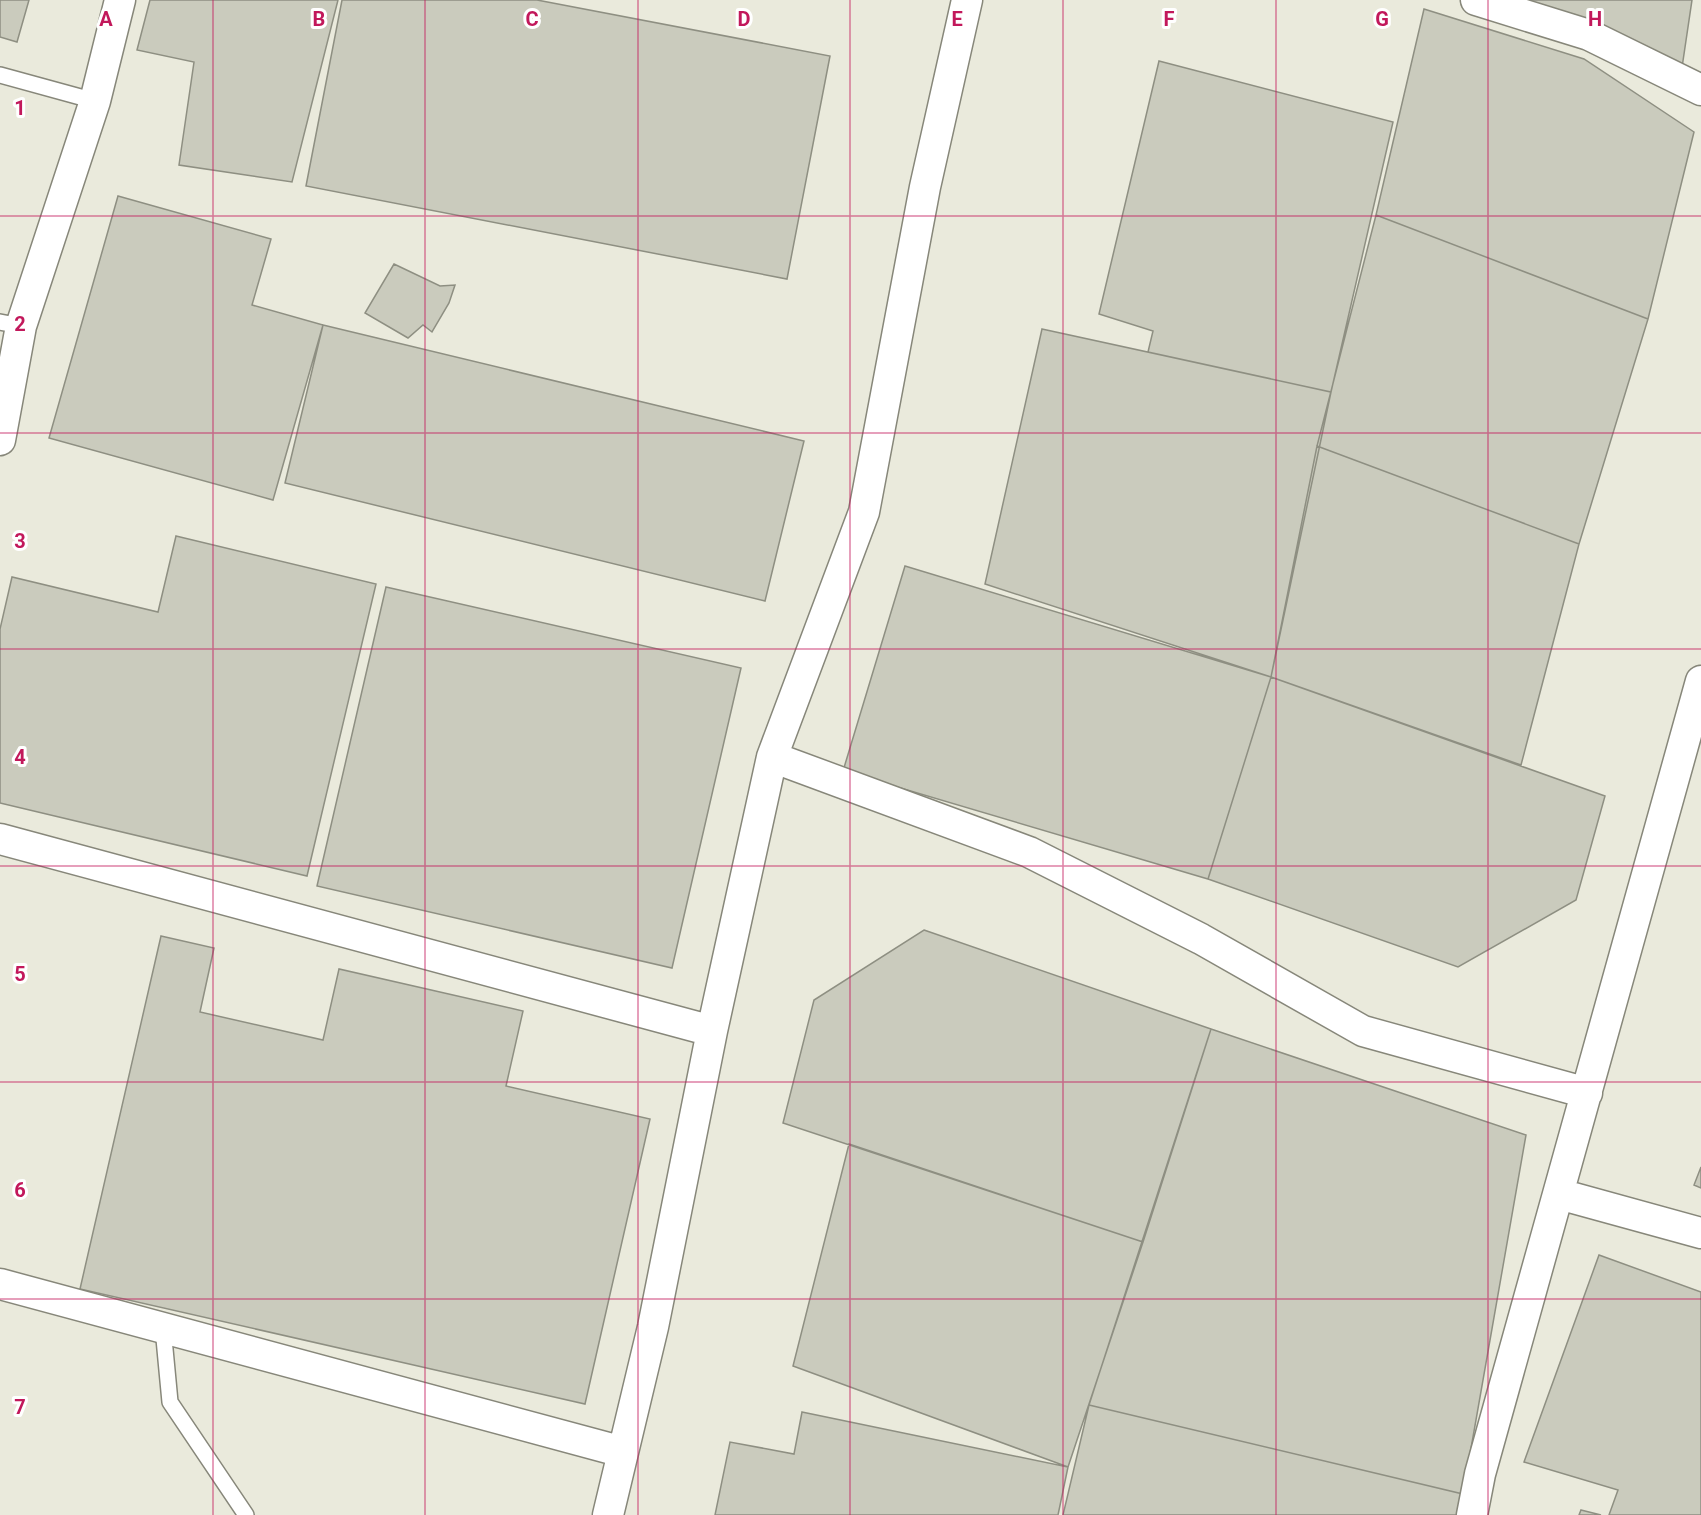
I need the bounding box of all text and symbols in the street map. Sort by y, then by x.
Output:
text: A [99,7,113,31]
text: B [313,7,325,31]
text: C [525,7,539,31]
text: D [738,7,751,31]
text: E [951,7,963,31]
text: F [1164,7,1175,31]
text: G [1375,7,1389,31]
text: H [1588,7,1602,31]
text: 1 [14,96,26,120]
text: 2 [14,312,26,336]
text: 3 [14,529,26,553]
text: 4 [14,745,26,769]
text: 5 [14,962,26,986]
text: 6 [14,1178,26,1202]
text: 7 [14,1395,26,1419]

